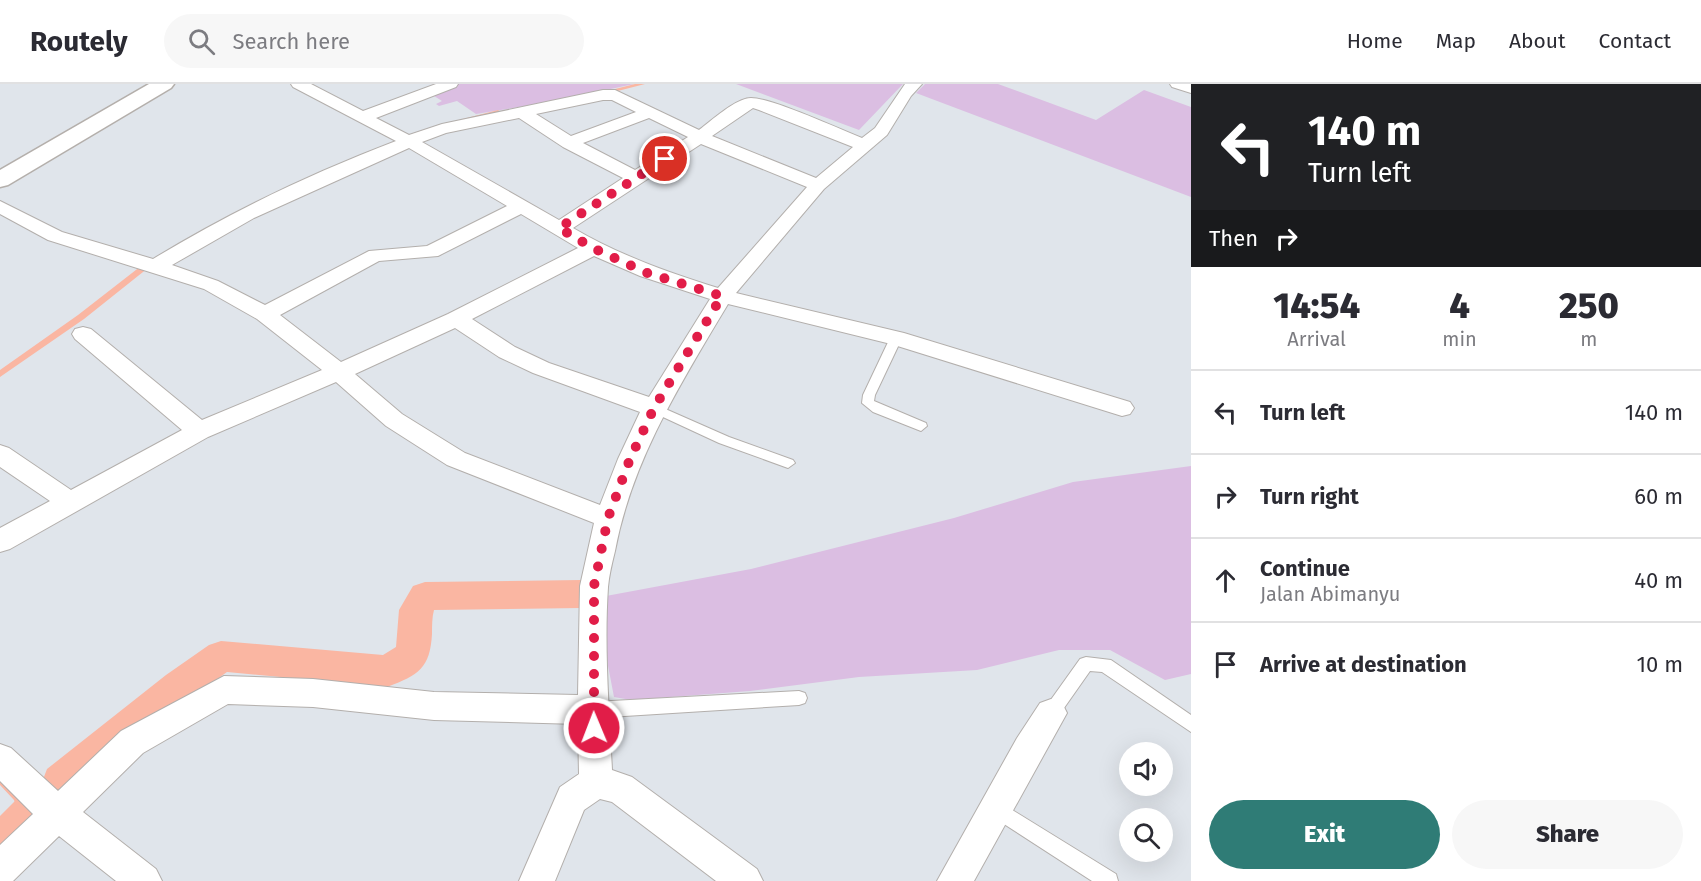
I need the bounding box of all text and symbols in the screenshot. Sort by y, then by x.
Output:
search box [164,14,584,68]
text: Routely [30,25,128,58]
icon: search [185,25,218,58]
text: Search here [233,28,350,55]
text: Home [1347,28,1403,54]
text: Map [1436,28,1476,54]
text: About [1509,28,1566,54]
text: Contact [1599,28,1671,54]
text: 140 m [1308,106,1421,156]
icon: left [1209,108,1287,186]
pin [639,133,690,184]
icon: arrive [648,142,681,175]
text: Turn left [1308,157,1411,189]
icon: right [1270,222,1303,255]
text: Then [1209,225,1258,252]
text: 14:54 [1273,284,1360,328]
text: 4 [1449,284,1470,328]
text: 250 [1559,284,1619,328]
text: Arrival [1287,327,1346,351]
text: min [1442,327,1477,351]
text: m [1580,327,1597,351]
icon: left [1209,396,1242,429]
text: Turn left [1260,399,1345,426]
text: 140 m [1625,399,1683,426]
icon: right [1209,480,1242,513]
text: Turn right [1260,483,1359,510]
text: 60 m [1634,483,1683,510]
text: Continue [1260,555,1350,582]
icon: ahead [1209,564,1242,597]
text: 40 m [1634,567,1683,594]
text: Jalan Abimanyu [1260,582,1401,606]
icon: arrive [1209,648,1242,681]
text: Arrive at destination [1260,651,1467,678]
text: 10 m [1637,651,1683,678]
position arrow [562,696,626,760]
map controls [1119,742,1173,862]
button: sound [1119,742,1173,796]
button: Exit [1209,800,1440,869]
button: Share [1452,800,1683,869]
button: search [1119,808,1173,862]

